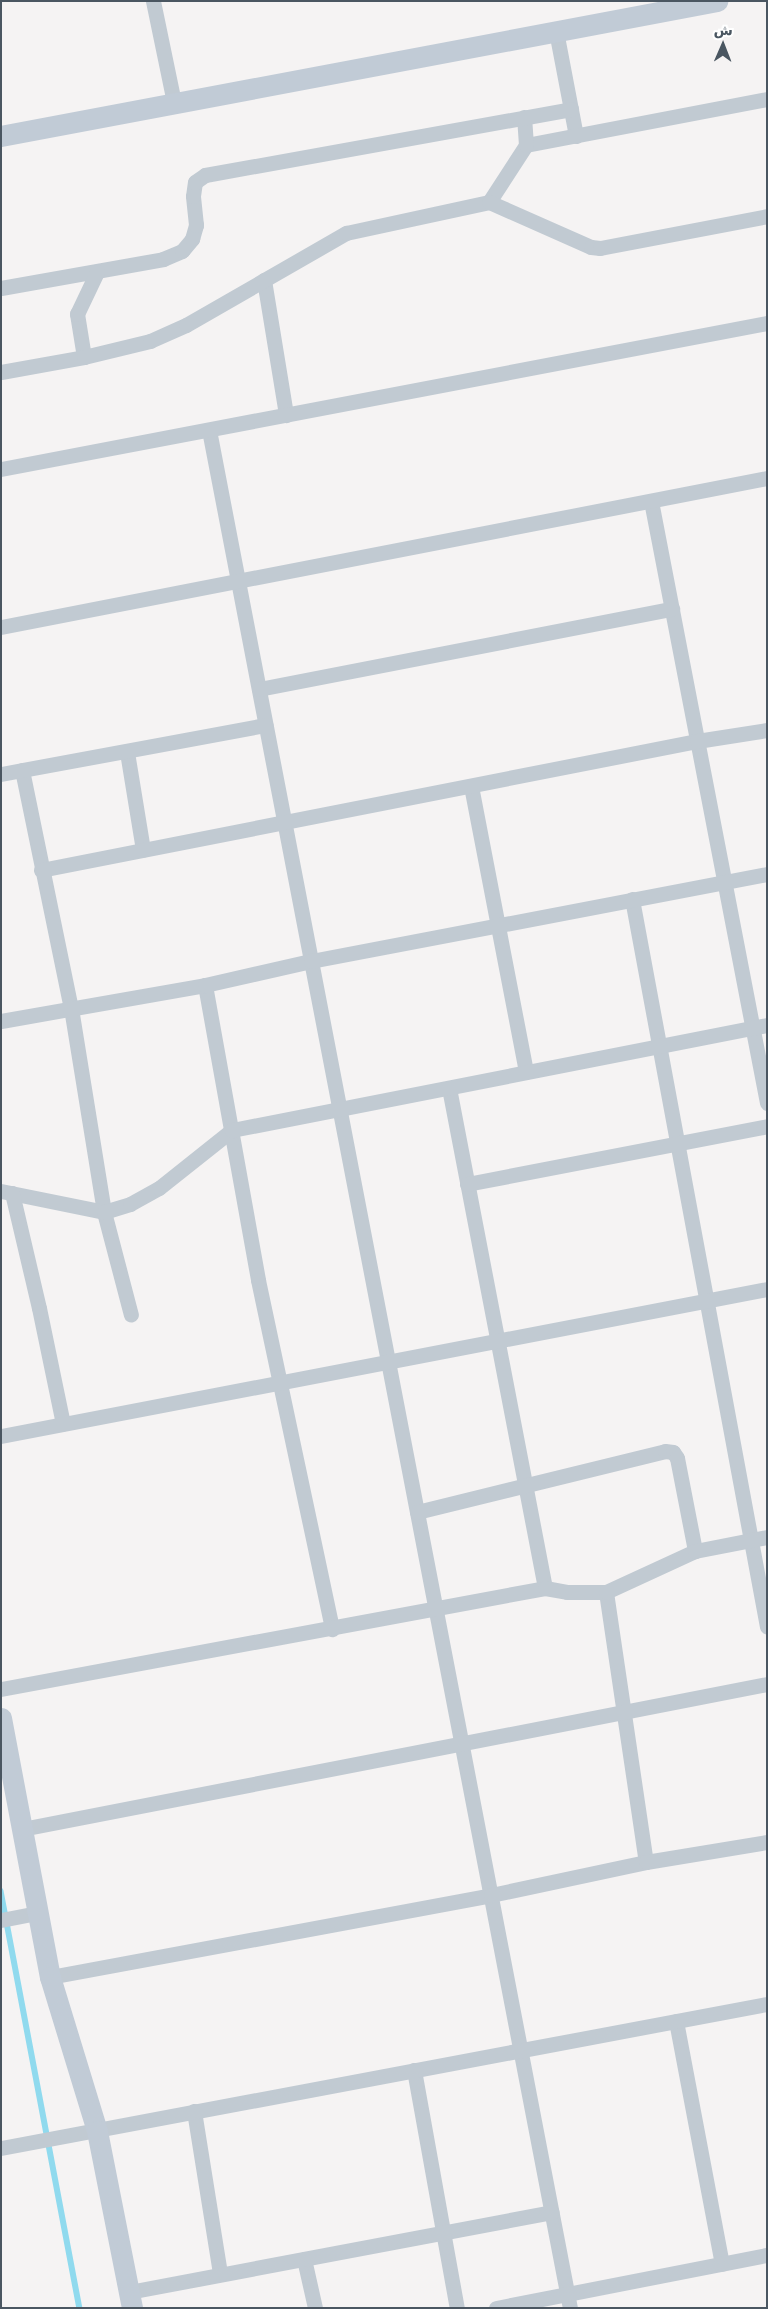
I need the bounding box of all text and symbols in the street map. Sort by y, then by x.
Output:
north arrow [698,20,748,70]
text: ش [713,22,733,38]

